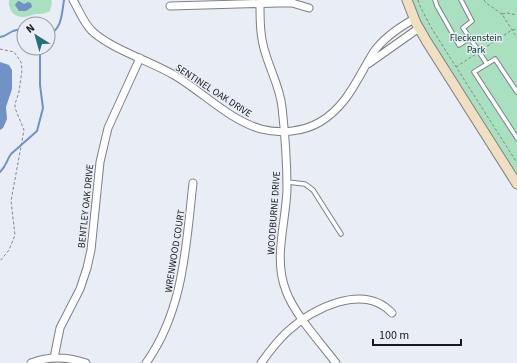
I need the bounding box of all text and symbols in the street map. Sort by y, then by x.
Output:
north arrow [16,16,56,56]
text: N [23,20,38,37]
park label: Fleckenstein Park [450,31,502,57]
street label: SENTINEL OAK DRIVE [173,61,254,121]
street label: BENTLEY OAK DRIVE [75,163,97,249]
street label: WOODBURNE DRIVE [264,171,284,255]
street label: WRENWOOD COURT [162,208,189,294]
scale bar [373,321,461,347]
text: 100 m [379,327,409,344]

